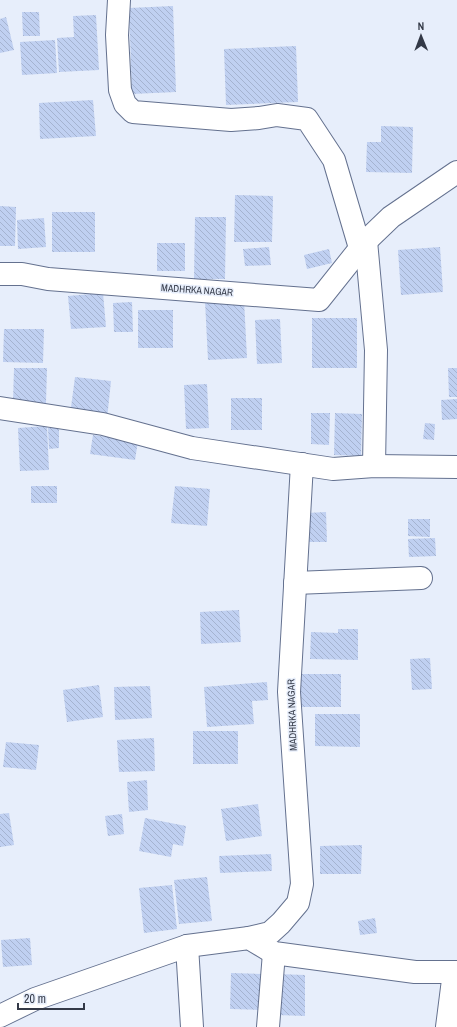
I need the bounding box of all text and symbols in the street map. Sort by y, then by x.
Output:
north arrow [401,16,441,56]
text: N [417,19,424,33]
street label: MADHRKA NAGAR [161,281,233,299]
street label: MADHRKA NAGAR [284,679,300,751]
scale bar [18,985,84,1011]
text: 20 m [24,991,46,1007]

